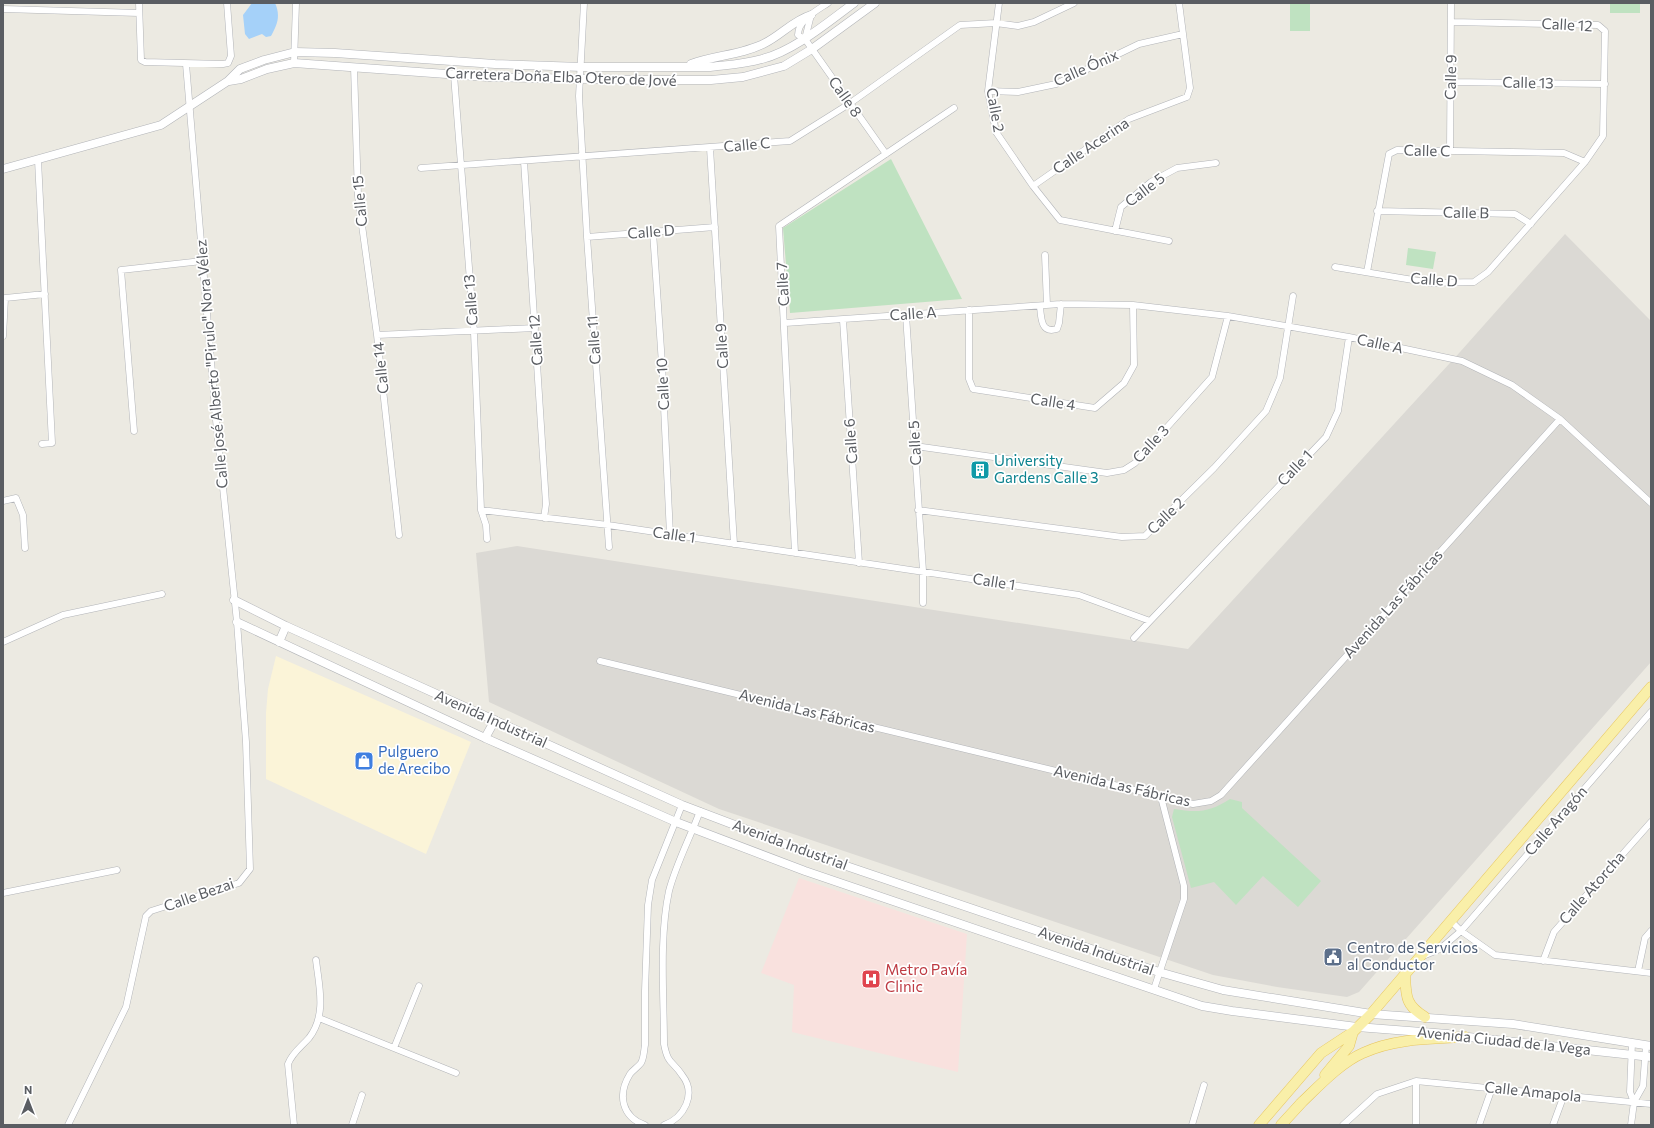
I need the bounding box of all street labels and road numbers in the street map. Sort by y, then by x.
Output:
street label: Calle 12 [1541,14,1593,34]
street label: Calle Ónix [1050,44,1121,89]
street label: Calle 9 [1441,54,1459,100]
street label: Carretera Doña Elba Otero de Jové [445,63,677,89]
street label: Calle 8 [825,73,866,120]
street label: Calle 13 [1502,73,1554,91]
street label: Calle 2 [983,86,1009,133]
street label: Calle Acerina [1049,113,1132,177]
street label: Calle C [723,133,771,155]
street label: Calle C [1403,141,1451,159]
street label: Calle 5 [1121,168,1168,210]
street label: Calle 15 [348,175,370,228]
street label: Calle B [1443,203,1490,221]
street label: Calle D [627,220,675,242]
street label: Calle José Alberto "Pirulo" Nora Vélez [191,239,231,489]
street label: Calle 7 [772,261,792,307]
street label: Calle D [1410,268,1458,290]
street label: Calle 13 [459,274,481,326]
street label: Calle A [889,302,937,324]
street label: Calle 12 [524,314,546,366]
street label: Calle 11 [582,315,604,365]
street label: Calle 9 [711,323,731,369]
street label: Calle A [1355,329,1405,357]
street label: Calle 14 [368,341,392,395]
street label: Calle 10 [652,357,672,411]
street label: Calle 4 [1029,389,1077,413]
street label: Calle 6 [839,418,861,464]
street label: Calle 5 [904,420,924,466]
street label: Calle 3 [1128,421,1172,466]
street label: Calle 1 [1273,446,1316,489]
street label: Calle 2 [1143,493,1188,537]
street label: Calle 1 [652,522,697,546]
street label: Avenida Las Fábricas [1339,545,1446,661]
street label: Calle 1 [972,569,1017,593]
street label: Avenida Las Fábricas [737,684,877,736]
street label: Avenida Industrial [432,685,550,751]
street label: Avenida Las Fábricas [1052,761,1193,810]
street label: Calle Aragón [1520,782,1590,859]
street label: Avenida Industrial [730,815,850,873]
street label: Calle Atorcha [1555,847,1628,928]
street label: Calle Bezai [161,874,236,914]
street label: Avenida Industrial [1036,922,1157,978]
street label: Avenida Ciudad de la Vega [1416,1022,1592,1058]
street label: Calle Amapola [1484,1077,1582,1105]

